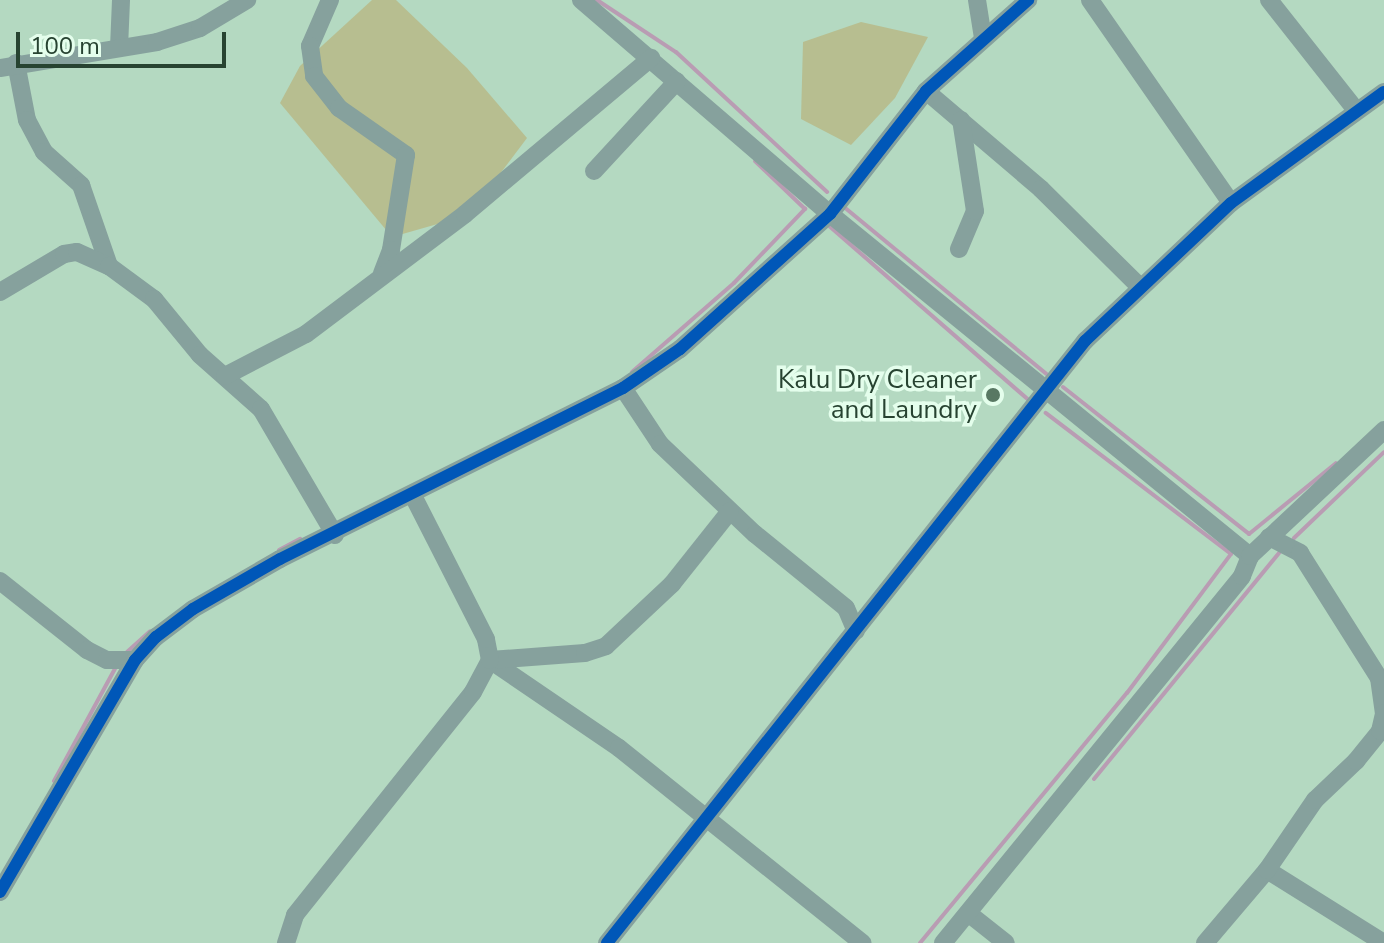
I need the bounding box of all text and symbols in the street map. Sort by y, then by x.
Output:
scale bar [20,16,230,66]
text: 100 m [30,30,100,62]
place label: Kalu Dry Cleaner and Laundry [778,364,977,426]
marker: Kalu Dry Cleaner and Laundry [984,386,1002,404]

